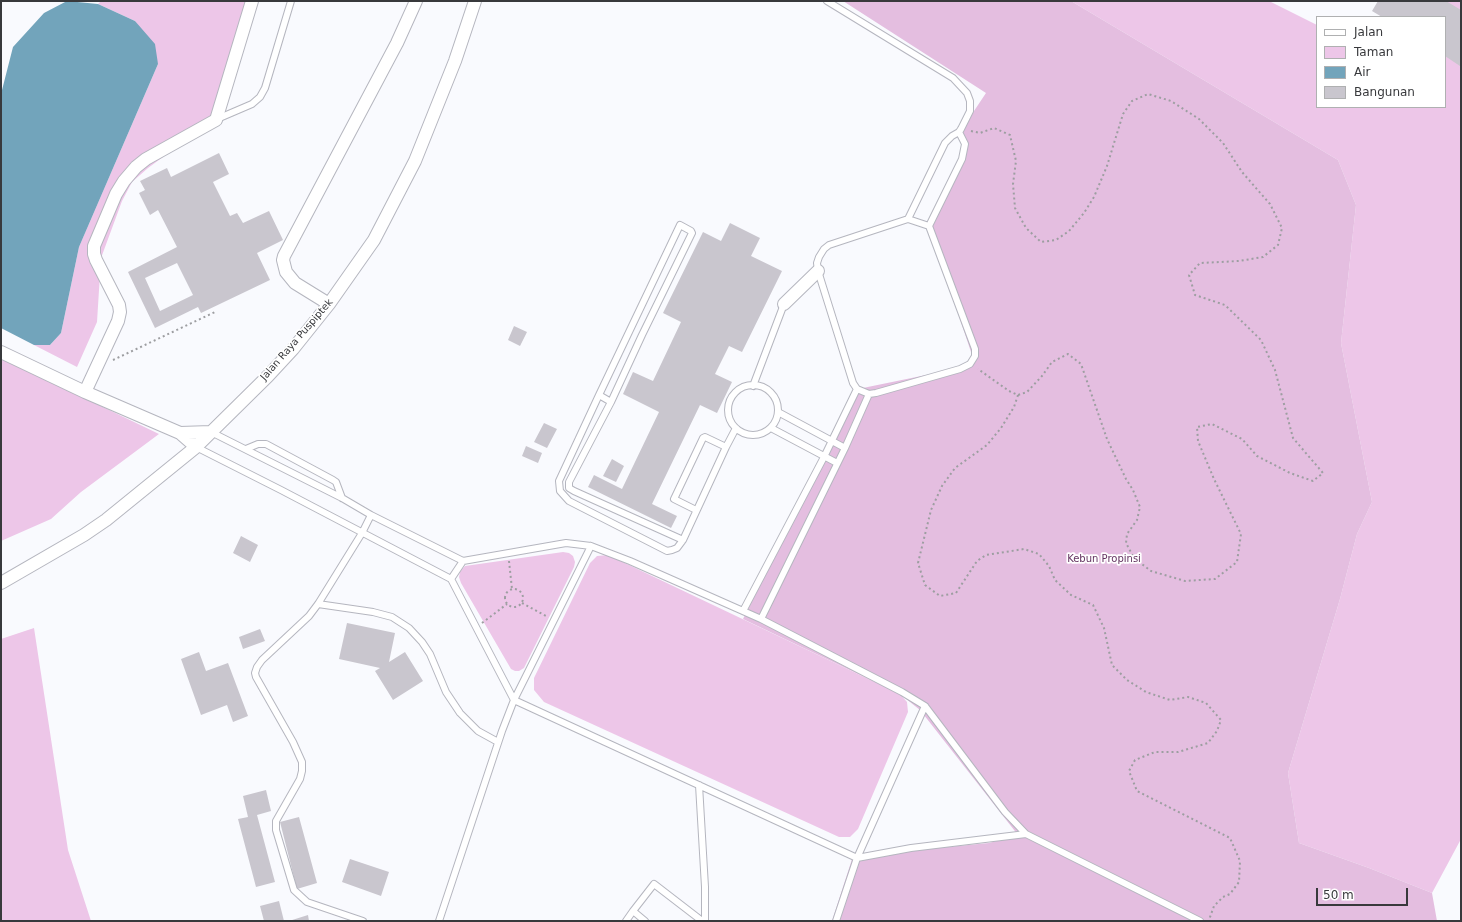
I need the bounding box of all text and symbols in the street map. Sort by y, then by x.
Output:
legend [1316,16,1446,108]
text: Jalan [1354,25,1383,39]
text: Taman [1354,45,1393,59]
text: Air [1354,65,1370,79]
text: Bangunan [1354,85,1415,99]
street label: Jalan Raya Puspiptek [258,297,336,383]
park label: Kebun Propinsi [1067,553,1141,565]
scale bar [1318,880,1410,906]
text: 50 m [1323,888,1354,902]

